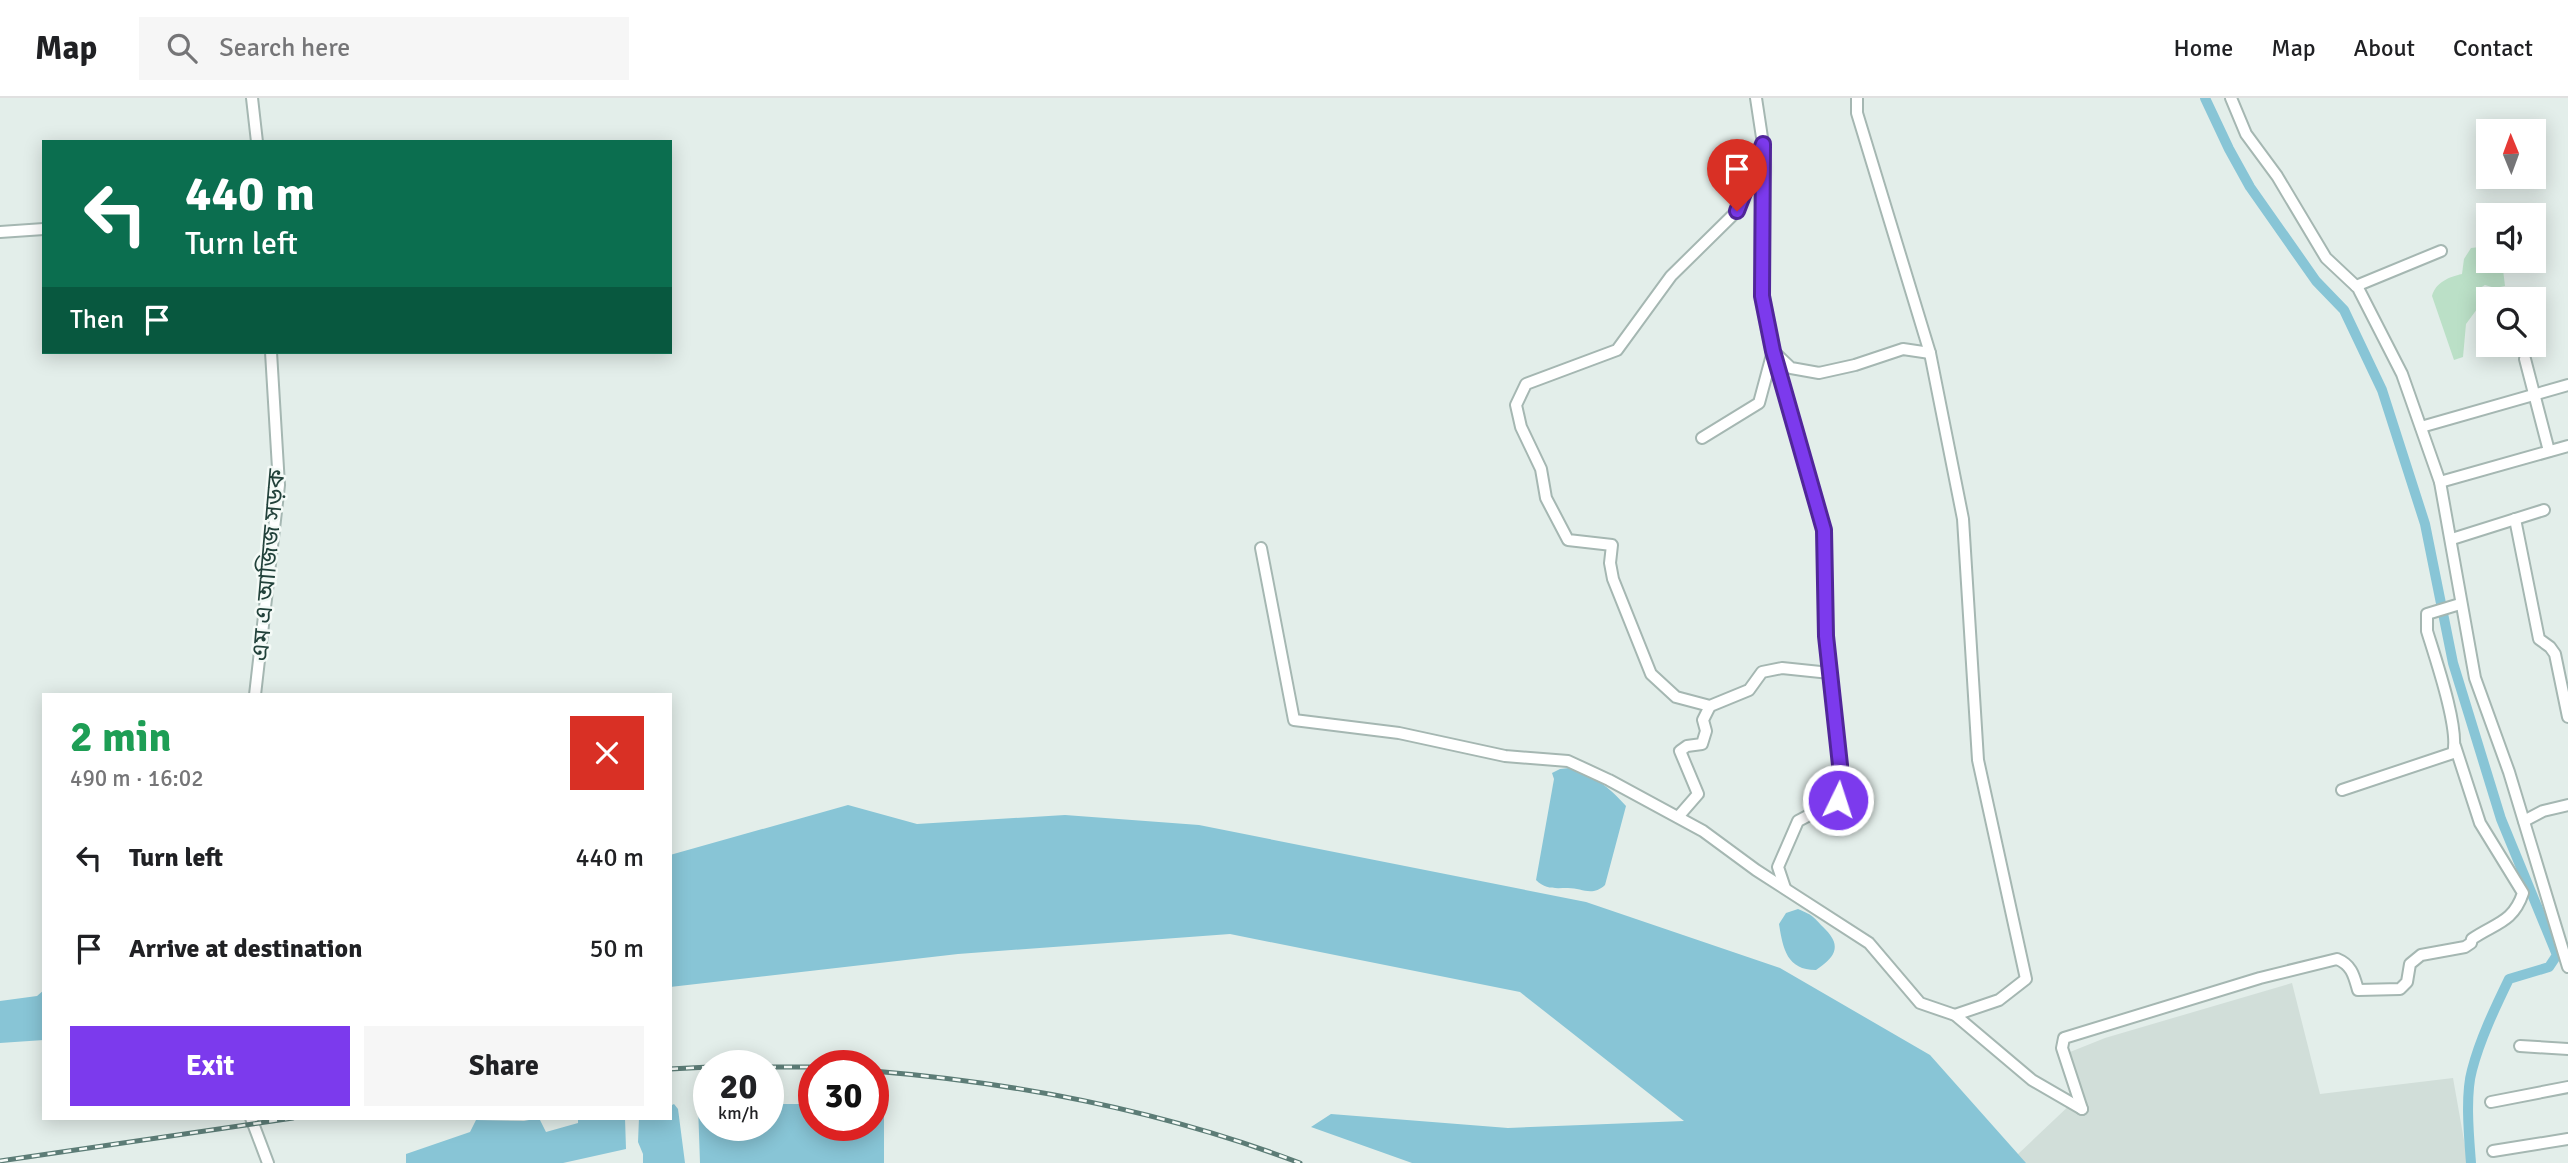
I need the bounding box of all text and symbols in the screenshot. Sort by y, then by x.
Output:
search box [139,17,629,80]
text: Map [35,28,97,69]
icon: search [163,29,201,67]
text: Search here [219,32,350,64]
text: Home [2173,33,2233,63]
text: Map [2271,33,2316,63]
text: About [2354,33,2415,63]
text: Contact [2453,33,2533,63]
north arrow [2476,119,2546,189]
map controls [2476,119,2546,357]
pin [1707,139,1767,211]
icon: arrive [1718,150,1756,188]
text: 440 m [185,164,315,224]
icon: left [70,168,161,259]
button: sound [2476,203,2546,273]
text: Turn left [185,224,298,263]
button: search [2476,287,2546,357]
icon: arrive [138,301,176,339]
text: Then [70,304,124,336]
street label: এম এ আজিজ সড়ক [245,467,291,662]
text: 2 min [70,712,171,763]
button: close [570,716,644,790]
position arrow [1801,763,1875,837]
text: 490 m · 16:02 [70,764,204,793]
icon: left [70,839,108,877]
text: Turn left [129,842,223,874]
text: 440 m [575,842,644,874]
icon: arrive [70,930,108,968]
text: Arrive at destination [129,933,362,965]
text: 50 m [589,933,644,965]
button: Exit [70,1026,350,1106]
button: Share [364,1026,644,1106]
speed limit sign: 30 [798,1050,889,1141]
text: 20 [720,1065,757,1108]
text: km/h [718,1102,759,1124]

